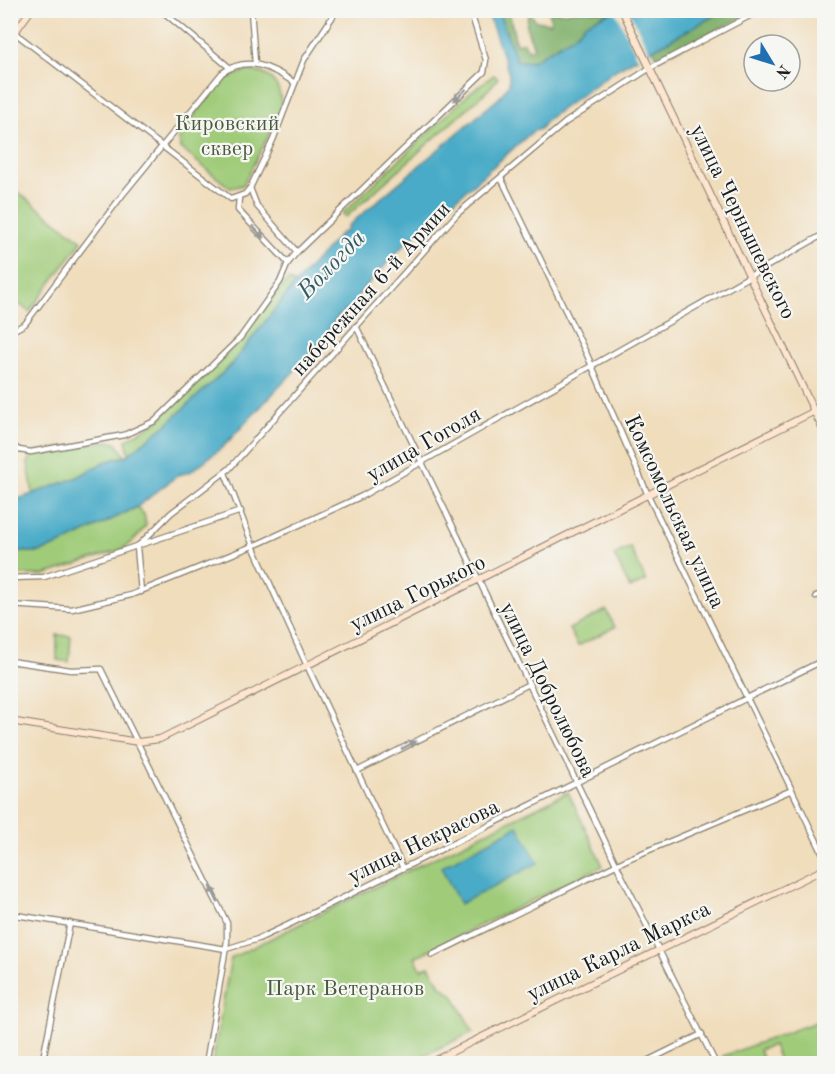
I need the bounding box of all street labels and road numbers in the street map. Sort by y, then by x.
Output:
street label: улица Чернышевского [685,121,799,323]
street label: набережная 6-й Армии [288,198,455,380]
street label: улица Гоголя [363,403,485,486]
street label: Комсомольская улица [620,412,729,612]
street label: улица Горького [347,551,489,636]
street label: улица Добролюбова [495,599,599,781]
street label: улица Некрасова [345,796,503,888]
street label: улица Карла Маркса [524,898,714,1006]

